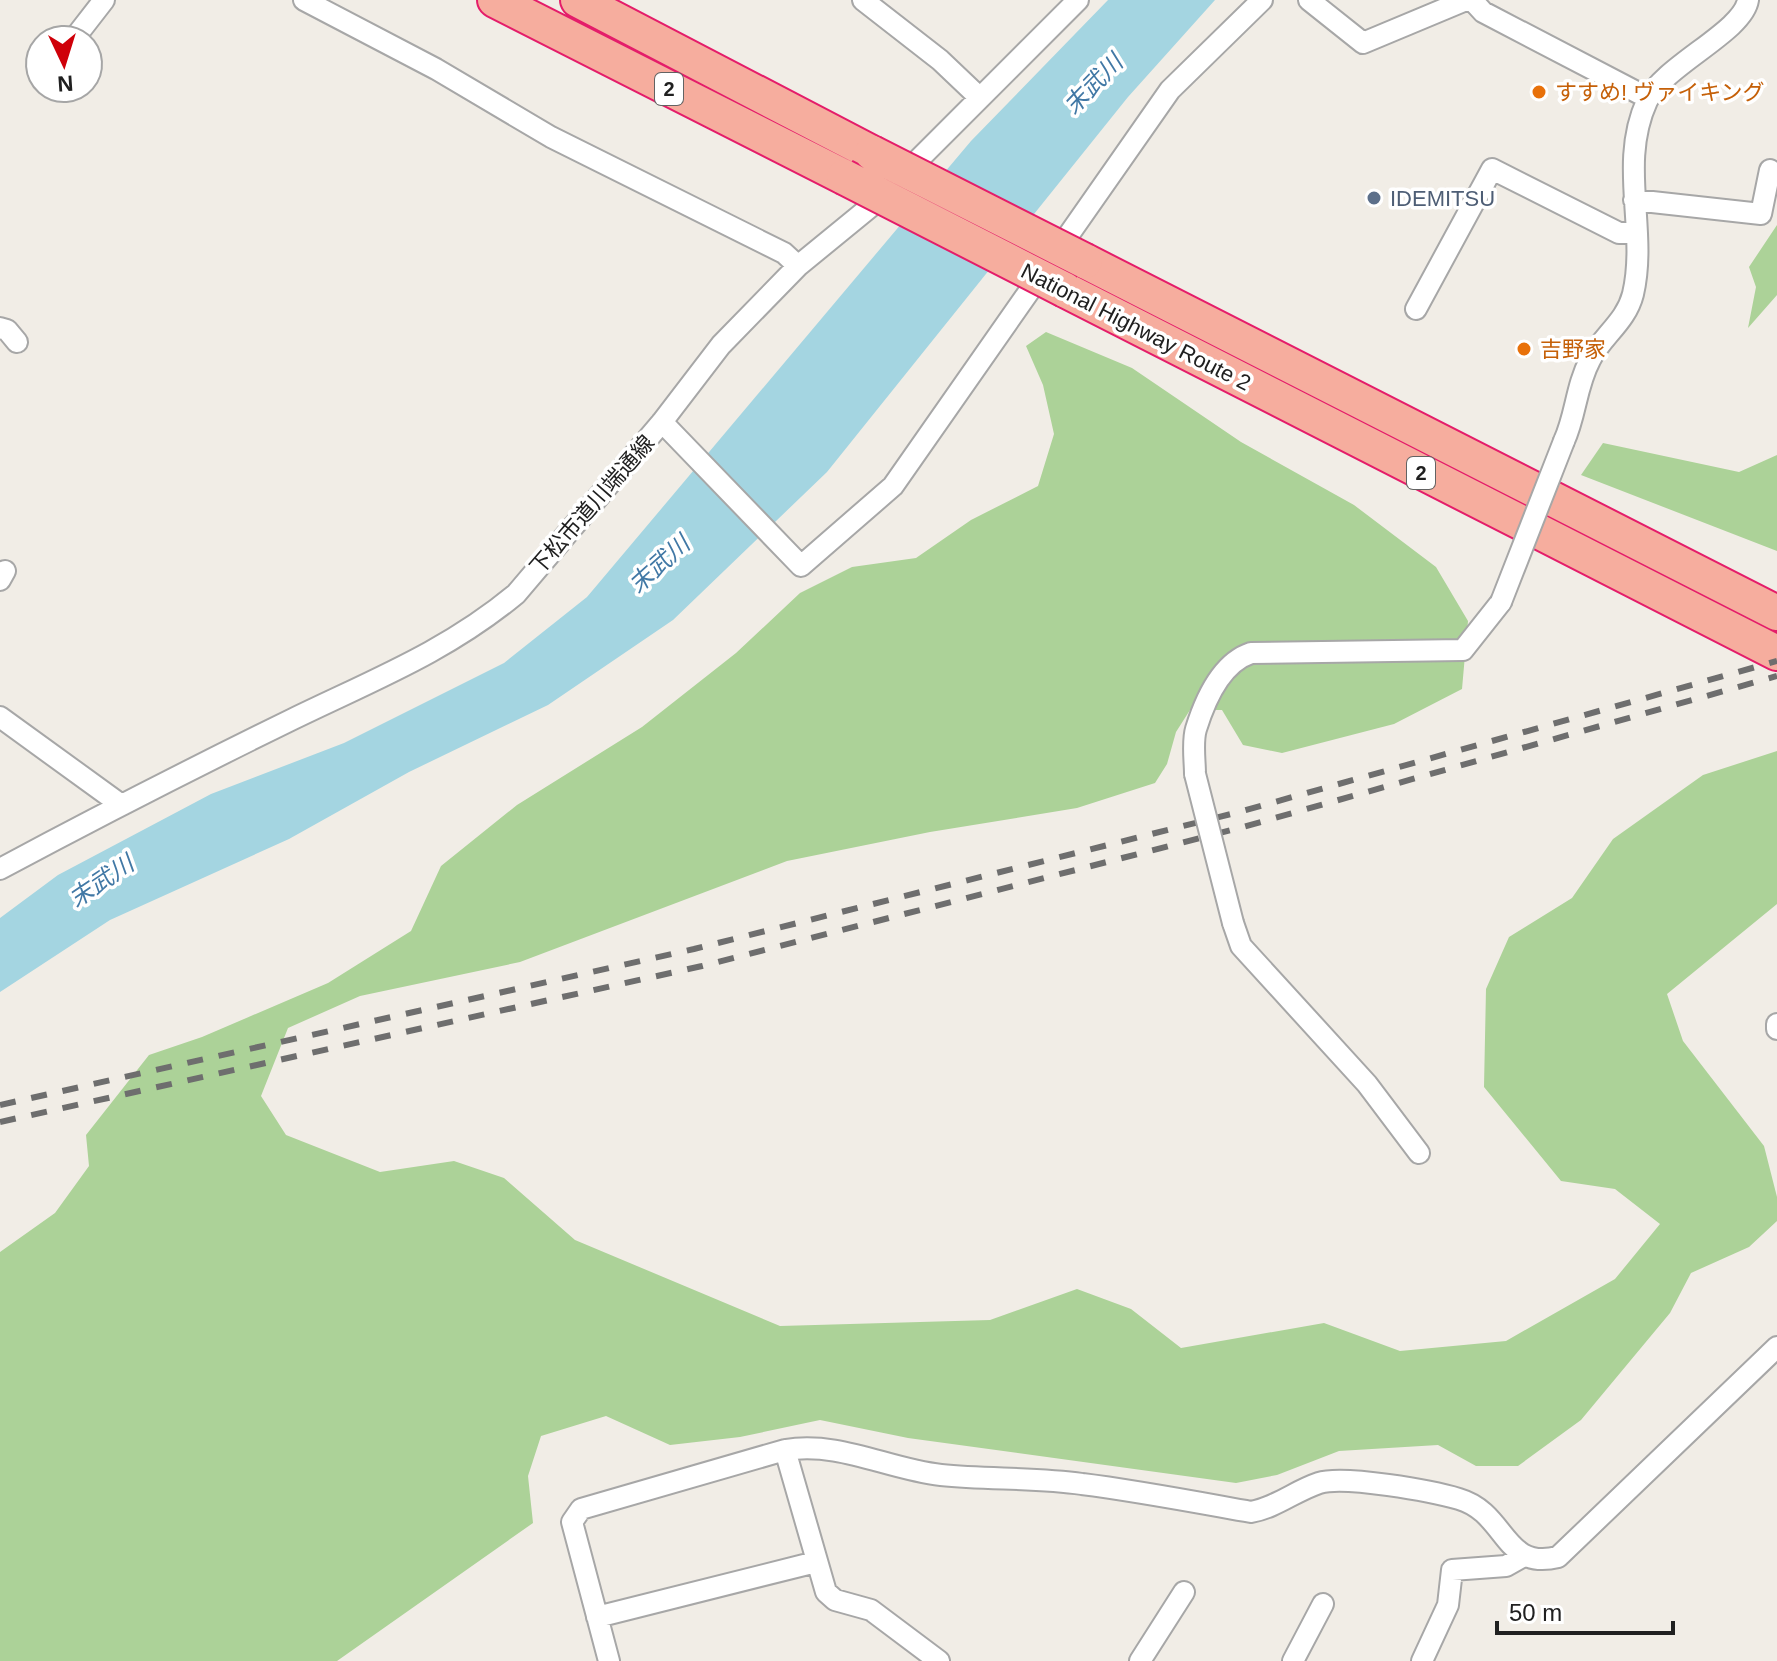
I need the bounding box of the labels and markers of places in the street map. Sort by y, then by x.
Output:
place label: すすめ! ヴァイキング [1555,80,1765,105]
marker: すすめ! ヴァイキング [1530,83,1548,101]
place label: IDEMITSU [1390,186,1495,211]
marker: IDEMITSU [1365,189,1383,207]
place label: 吉野家 [1540,337,1606,362]
marker: 吉野家 [1515,340,1533,358]

